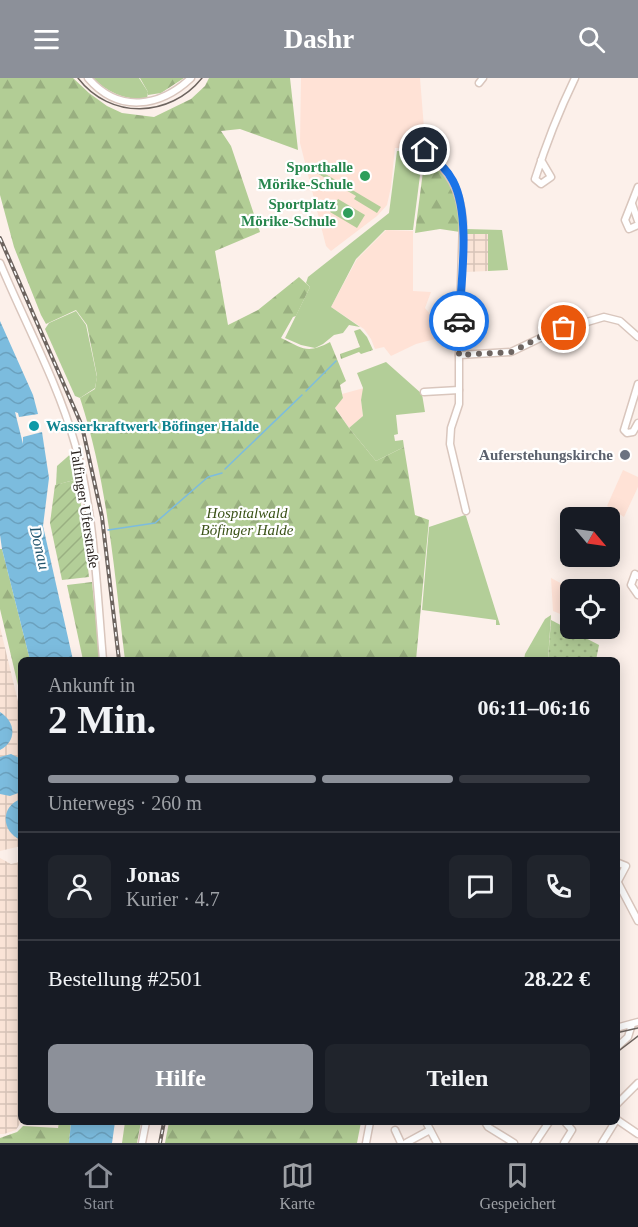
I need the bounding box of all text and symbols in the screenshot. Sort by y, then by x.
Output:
icon: menu [30,23,63,56]
icon: search [575,23,608,56]
text: Dashr [284,24,354,54]
pin [399,124,450,175]
icon: home [408,133,441,166]
place label: Sporthalle Mörike-Schule [258,159,353,192]
marker: Sporthalle Mörike-Schule [358,169,372,183]
place label: Sportplatz Mörike-Schule [241,196,336,229]
marker: Sportplatz Mörike-Schule [341,206,355,220]
courier [429,291,489,351]
pin [538,302,589,353]
icon: car [443,305,476,338]
icon: bag [547,311,580,344]
place label: Wasserkraftwerk Böfinger Halde [46,418,259,434]
marker: Wasserkraftwerk Böfinger Halde [27,419,41,433]
street label: Talfinger Uferstraße [68,447,102,570]
place label: Auferstehungskirche [479,447,613,463]
marker: Auferstehungskirche [618,448,632,462]
park label: Hospitalwald Böfinger Halde [201,505,294,538]
north arrow [560,507,620,567]
map controls [560,507,620,639]
water label: Donau [27,524,53,571]
button: locate [560,579,620,639]
text: Ankunft in [48,674,135,696]
text: 06:11–06:16 [478,695,590,720]
text: 2 Min. [48,698,156,741]
text: Unterwegs · 260 m [48,792,202,814]
button: person [48,855,111,918]
button: chat [449,855,512,918]
button: phone [527,855,590,918]
text: Jonas [126,862,180,887]
text: Kurier · 4.7 [126,888,220,910]
text: Bestellung #2501 [48,966,203,991]
text: 28.22 € [524,966,590,991]
button: Hilfe [48,1044,313,1113]
button: Teilen [325,1044,590,1113]
tab: Start [82,1159,115,1213]
tab: Karte [280,1159,315,1213]
tab: Gespeichert [479,1159,556,1213]

